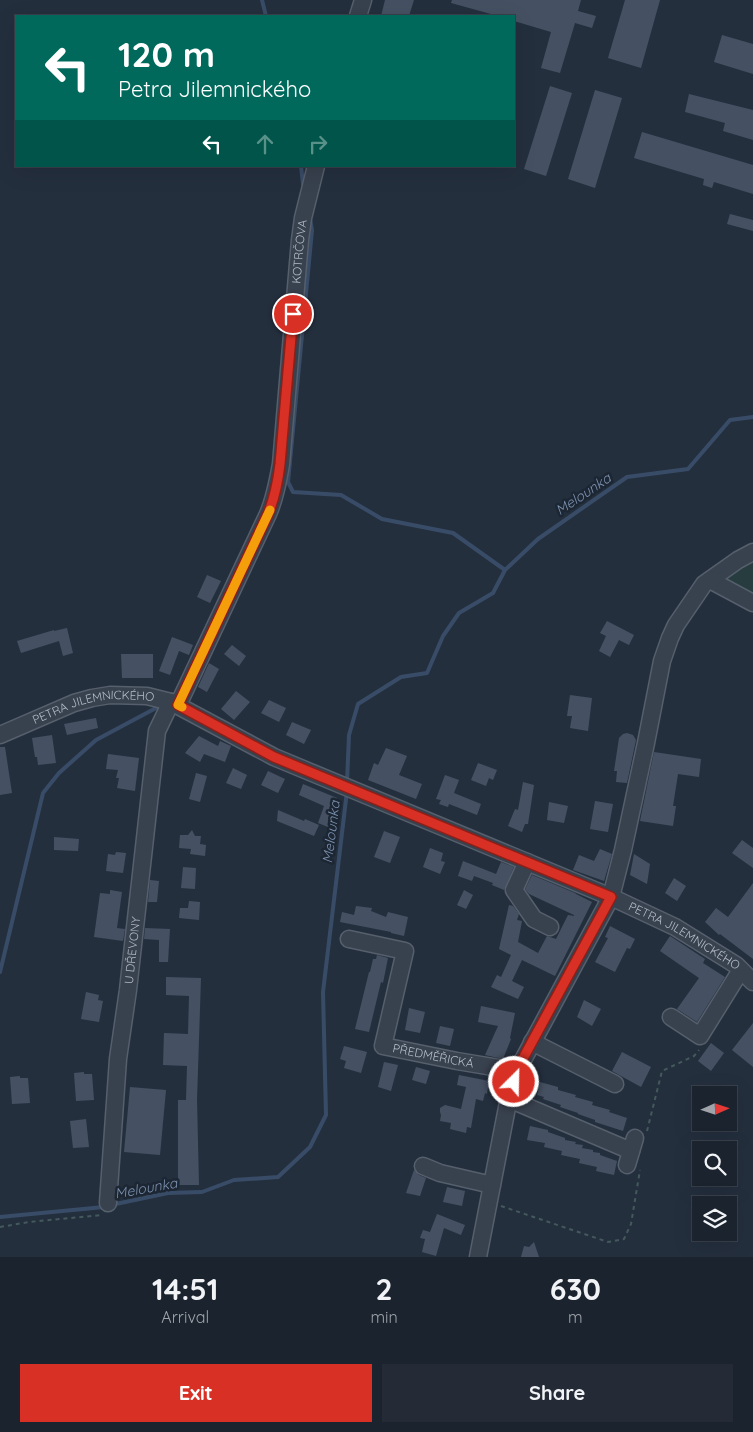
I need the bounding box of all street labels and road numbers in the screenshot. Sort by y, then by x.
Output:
street label: KOTRČOVA [288,218,310,284]
street label: PETRA JILEMNICKÉHO [30,687,156,727]
street label: PETRA JILEMNICKÉHO [626,898,743,973]
street label: U DŘEVONY [121,915,143,985]
street label: PŘEDMĚŘICKÁ [392,1040,475,1071]

